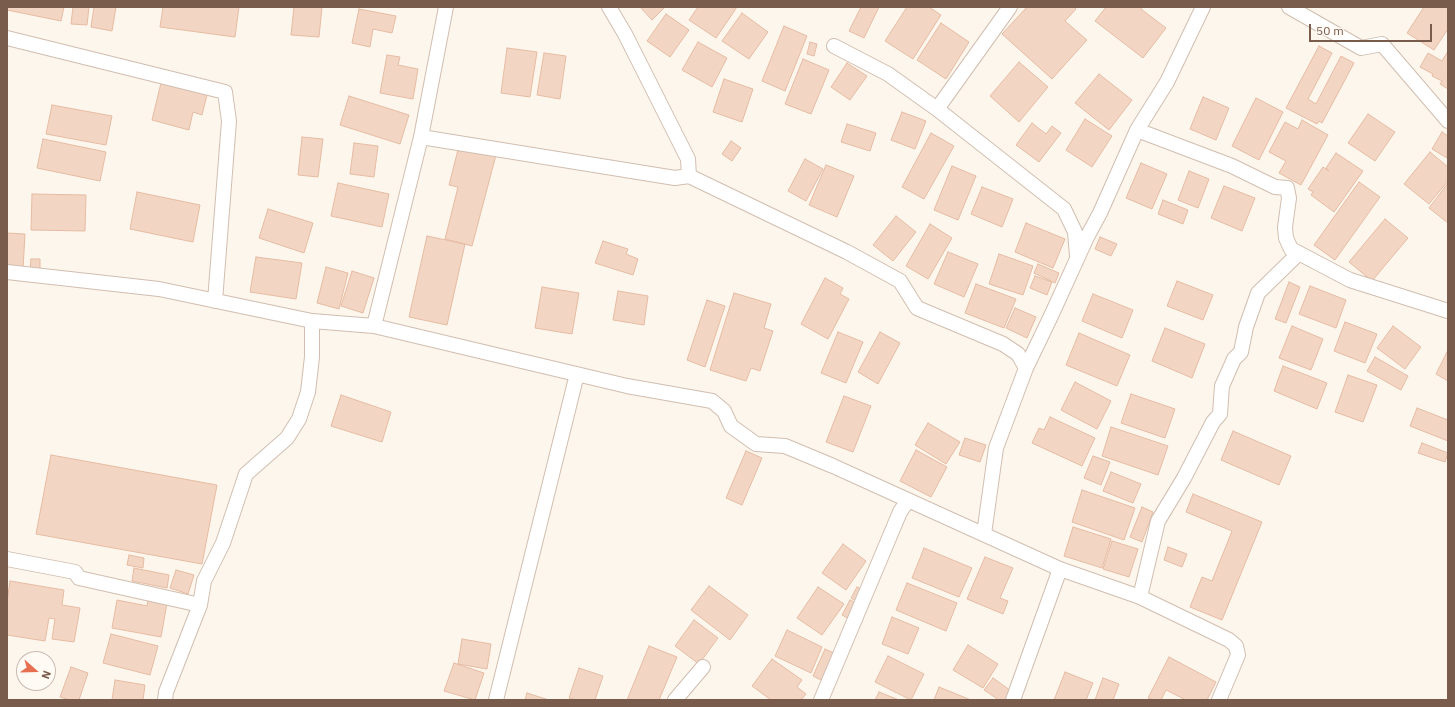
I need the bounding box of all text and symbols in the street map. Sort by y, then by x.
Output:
scale bar [1311,16,1434,42]
text: 50 m [1316,23,1344,38]
north arrow [16,651,56,691]
text: N [38,669,54,681]

